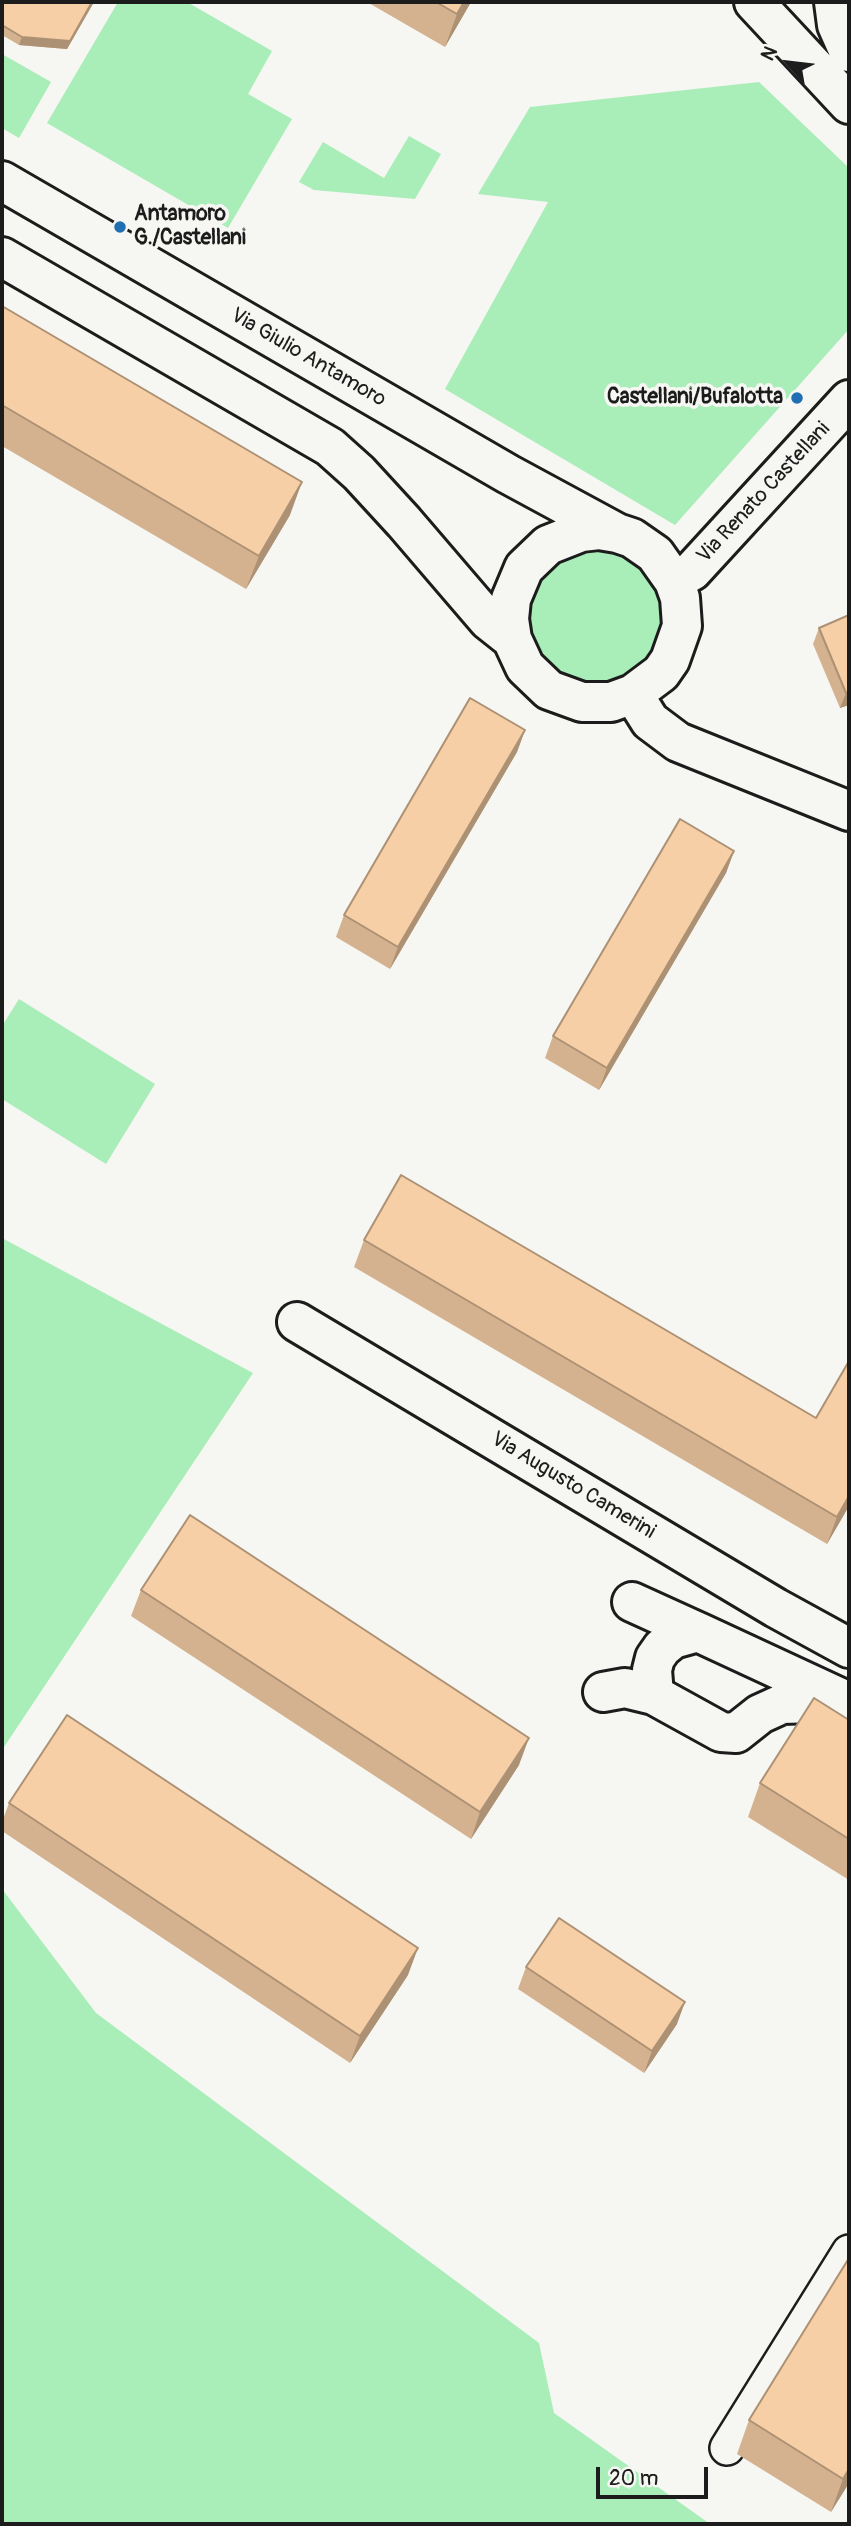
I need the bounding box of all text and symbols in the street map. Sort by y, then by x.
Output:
north arrow [753,28,823,98]
text: N [756,42,783,65]
place label: Antamoro G./Castellani [134,202,246,252]
marker: Antamoro G./Castellani [112,219,128,235]
street label: Via Giulio Antamoro [226,303,390,413]
place label: Castellani/Bufalotta [607,385,783,411]
marker: Castellani/Bufalotta [789,390,805,406]
street label: Via Renato Castellani [692,417,836,569]
street label: Via Augusto Camerini [486,1427,660,1545]
scale bar [599,2452,711,2496]
text: 20 m [609,2465,658,2492]

